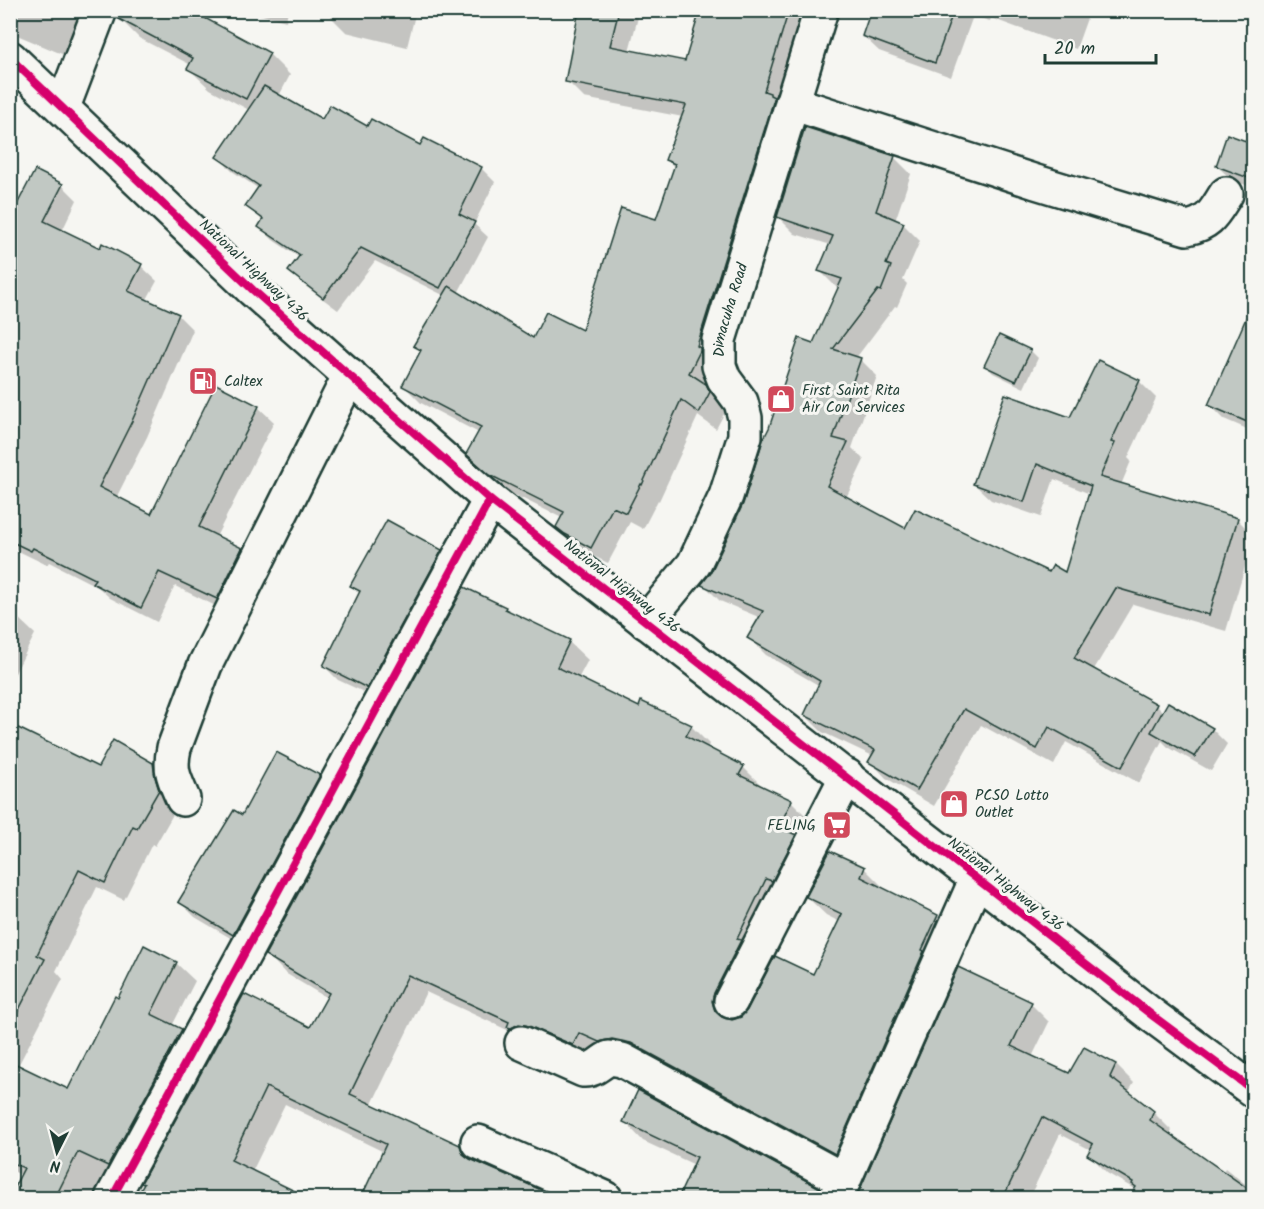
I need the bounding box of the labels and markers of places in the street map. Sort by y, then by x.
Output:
fuel station icon: Caltex [187,365,219,397]
place label: Caltex [224,370,263,394]
place label: First Saint Rita Air Con Services [802,379,905,420]
shop icon: First Saint Rita Air Con Services [765,383,797,415]
place label: PCSO Lotto Outlet [975,784,1049,825]
shop icon: PCSO Lotto Outlet [938,788,970,820]
supermarket icon: FELING [821,809,853,841]
place label: FELING [767,814,816,838]

